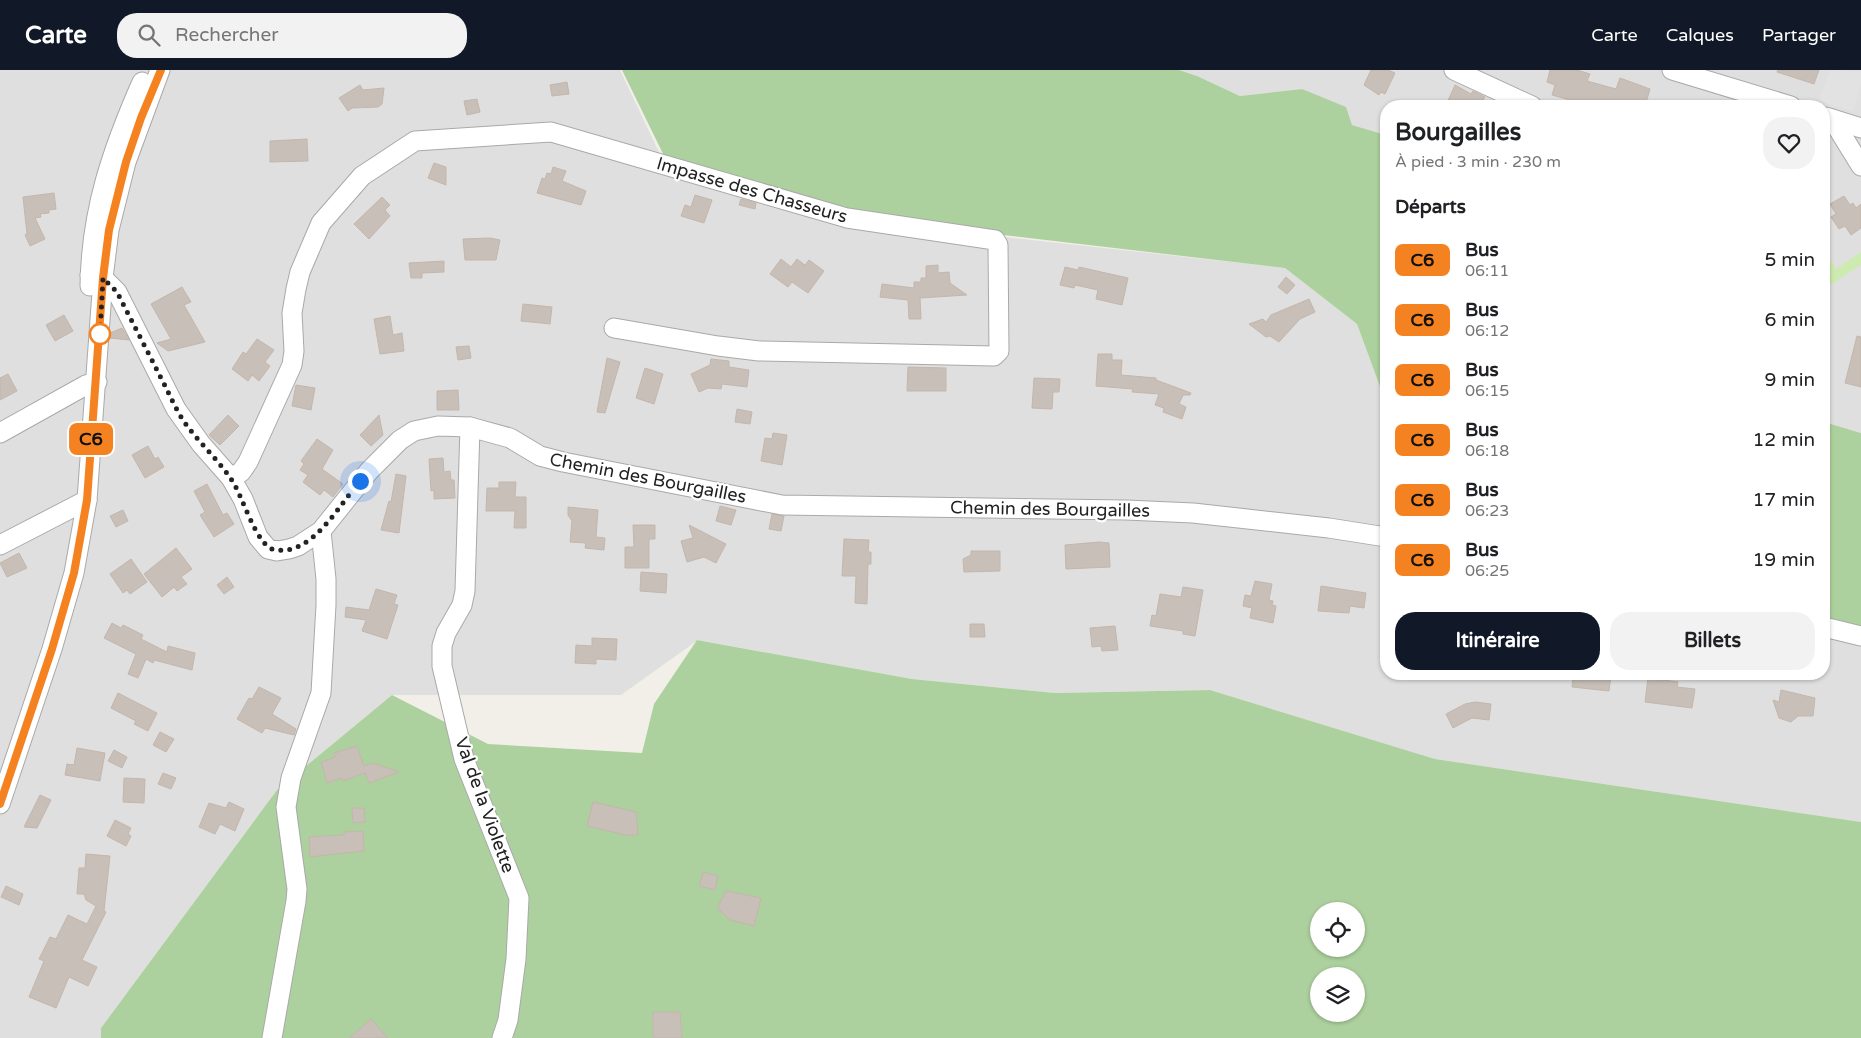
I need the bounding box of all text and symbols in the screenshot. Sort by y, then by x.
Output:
search box [117,13,467,58]
text: Carte [25,21,87,50]
icon: search [135,21,163,49]
text: Rechercher [175,24,278,46]
text: Carte [1591,24,1638,46]
text: Calques [1666,24,1734,46]
text: Partager [1762,24,1836,46]
button: heart [1763,117,1815,169]
text: Bourgailles [1395,118,1521,147]
street label: Impasse des Chasseurs [654,152,850,228]
text: À pied · 3 min · 230 m [1395,152,1561,172]
text: Départs [1395,196,1466,218]
text: Bus [1465,239,1499,261]
text: C6 [1411,249,1434,271]
text: 5 min [1764,249,1815,271]
text: 06:11 [1465,261,1509,281]
text: Bus [1465,299,1499,321]
text: C6 [1411,309,1434,331]
text: 6 min [1764,309,1815,331]
text: 06:12 [1465,321,1509,341]
unlabelled marker [89,323,111,345]
text: Bus [1465,359,1499,381]
text: C6 [1411,369,1434,391]
text: 9 min [1764,369,1815,391]
text: 06:15 [1465,381,1509,401]
text: Bus [1465,419,1499,441]
line badge: C6 [68,423,114,455]
text: C6 [79,428,103,450]
text: C6 [1411,429,1434,451]
text: 12 min [1752,429,1815,451]
text: 06:18 [1465,441,1509,461]
street label: Chemin des Bourgailles [548,448,748,508]
your location [348,469,373,494]
text: Bus [1465,479,1499,501]
text: C6 [1411,489,1434,511]
text: 17 min [1752,489,1815,511]
street label: Chemin des Bourgailles [950,496,1150,522]
text: 06:23 [1465,501,1509,521]
text: Bus [1465,539,1499,561]
text: C6 [1411,549,1434,571]
text: 19 min [1752,549,1815,571]
text: 06:25 [1465,561,1509,581]
button: Itinéraire [1395,612,1600,670]
button: Billets [1610,612,1815,670]
street label: Val de la Violette [450,734,520,876]
map controls [1310,902,1365,1022]
button: locate [1310,902,1365,957]
button: layers [1310,967,1365,1022]

